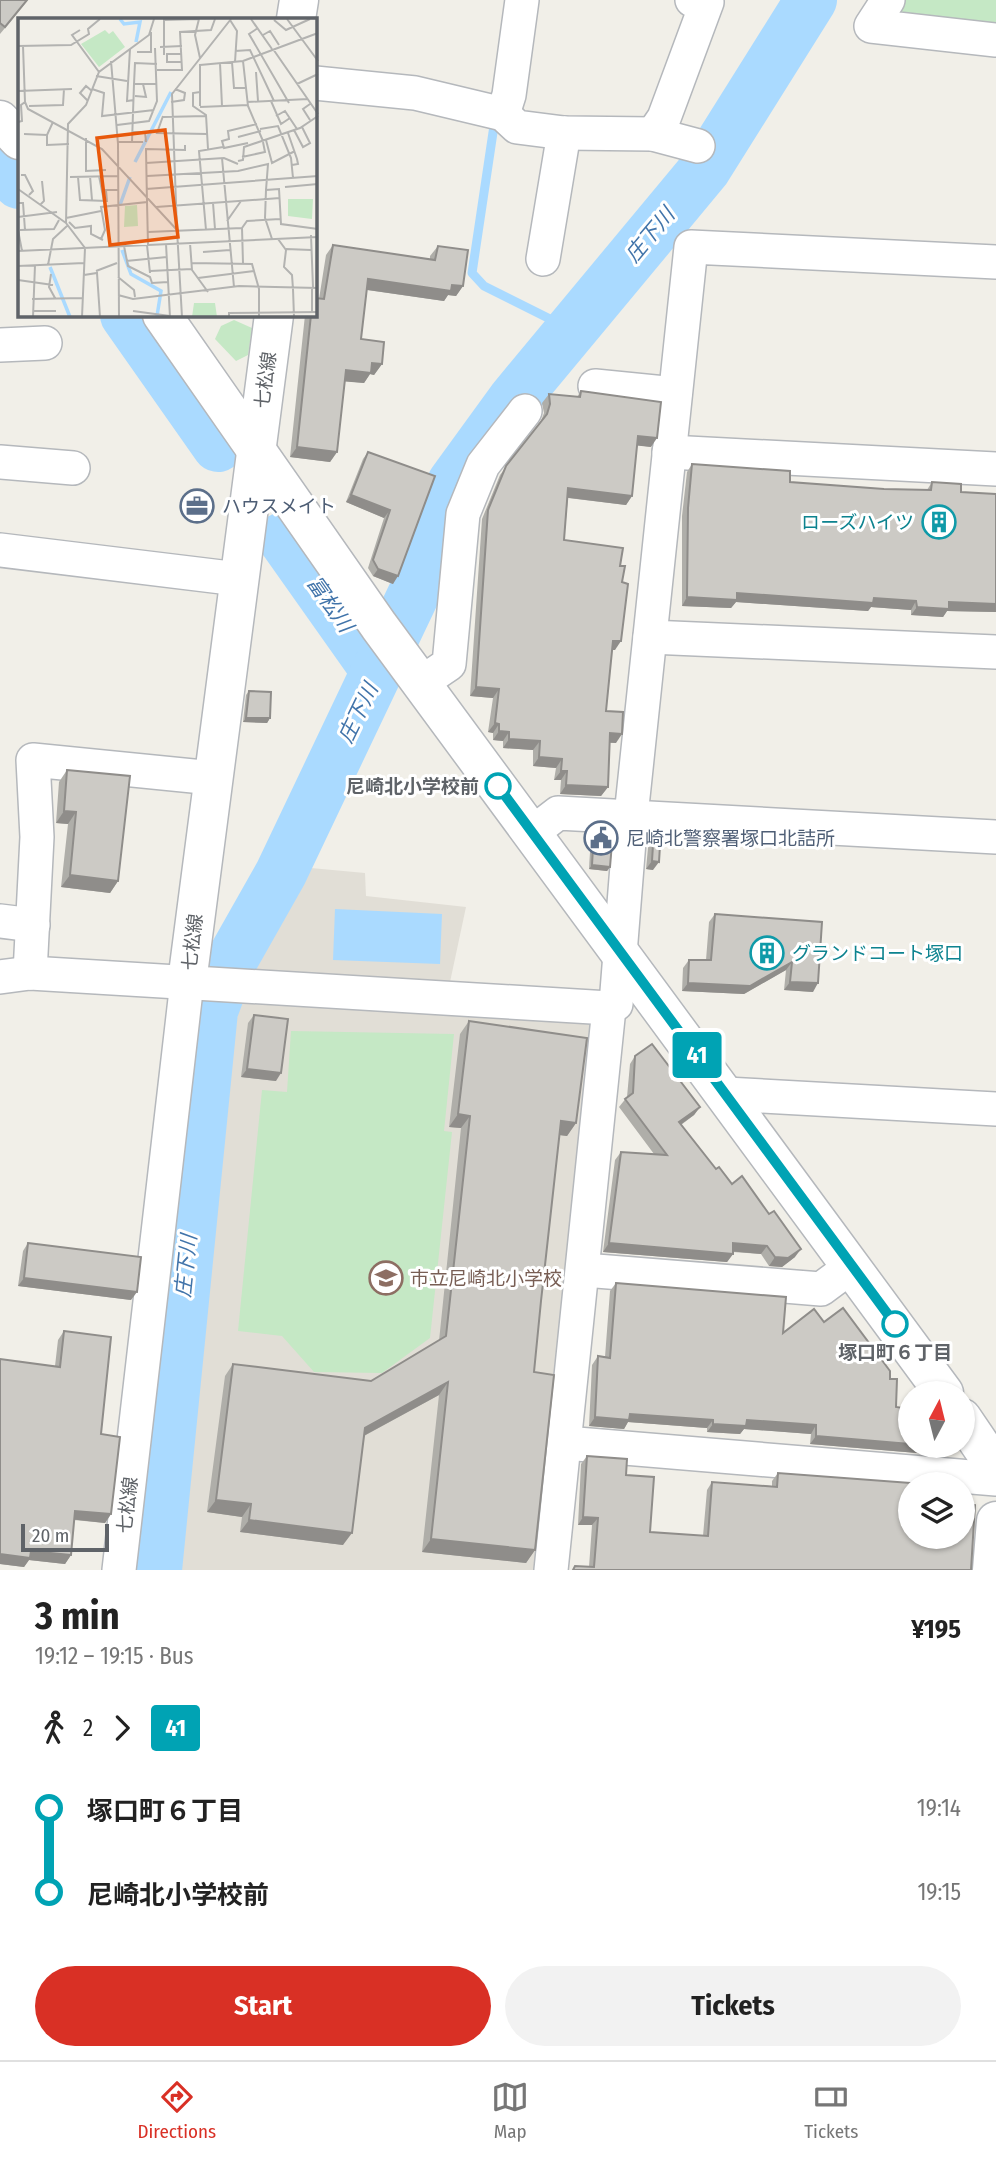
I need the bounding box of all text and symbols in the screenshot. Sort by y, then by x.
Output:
inset map [18,18,317,317]
water label: 庄下川 [620,201,681,267]
street label: 七松線 [250,350,281,410]
office icon: ハウスメイト [178,487,216,525]
place label: ハウスメイト [222,495,336,518]
building icon: ローズハイツ [920,503,958,541]
place label: ローズハイツ [801,511,914,534]
water label: 富松川 [301,571,360,639]
water label: 庄下川 [333,677,384,747]
marker: 尼崎北小学校前 [485,773,511,799]
place label: 尼崎北小学校前 [346,775,479,798]
public building icon: 尼崎北警察署塚口北詰所 [582,819,620,857]
place label: 尼崎北警察署塚口北詰所 [626,827,835,850]
street label: 七松線 [178,912,207,972]
building icon: グランドコート塚口 [748,934,786,972]
place label: グランドコート塚口 [792,942,963,965]
line badge: 41 [666,1032,728,1078]
text: 41 [687,1041,707,1069]
water label: 庄下川 [170,1231,202,1299]
school or university icon: 市立尼崎北小学校 [367,1259,405,1297]
place label: 市立尼崎北小学校 [410,1267,562,1290]
marker: 塚口町６丁目 [882,1311,908,1337]
place label: 塚口町６丁目 [838,1341,952,1364]
north arrow [898,1381,975,1458]
map controls [898,1381,975,1549]
button: layers [898,1472,975,1549]
street label: 七松線 [113,1475,142,1535]
scale bar [21,1521,108,1553]
text: 20 m [32,1524,69,1547]
text: 3 min [35,1593,120,1639]
text: ¥195 [911,1614,961,1645]
text: 19:12 – 19:15 · Bus [35,1642,194,1670]
icon: walk [35,1709,73,1747]
icon: forward [103,1709,141,1747]
text: 2 [83,1714,93,1742]
text: 41 [165,1714,186,1742]
text: 19:14 [917,1794,961,1822]
text: 塚口町６丁目 [87,1796,243,1827]
text: 19:15 [917,1878,961,1906]
text: 尼崎北小学校前 [87,1880,269,1911]
button: Start [35,1966,491,2046]
button: Tickets [505,1966,961,2046]
tab: Directions [138,2078,216,2143]
tab: Map [491,2078,529,2143]
tab: Tickets [804,2078,858,2143]

